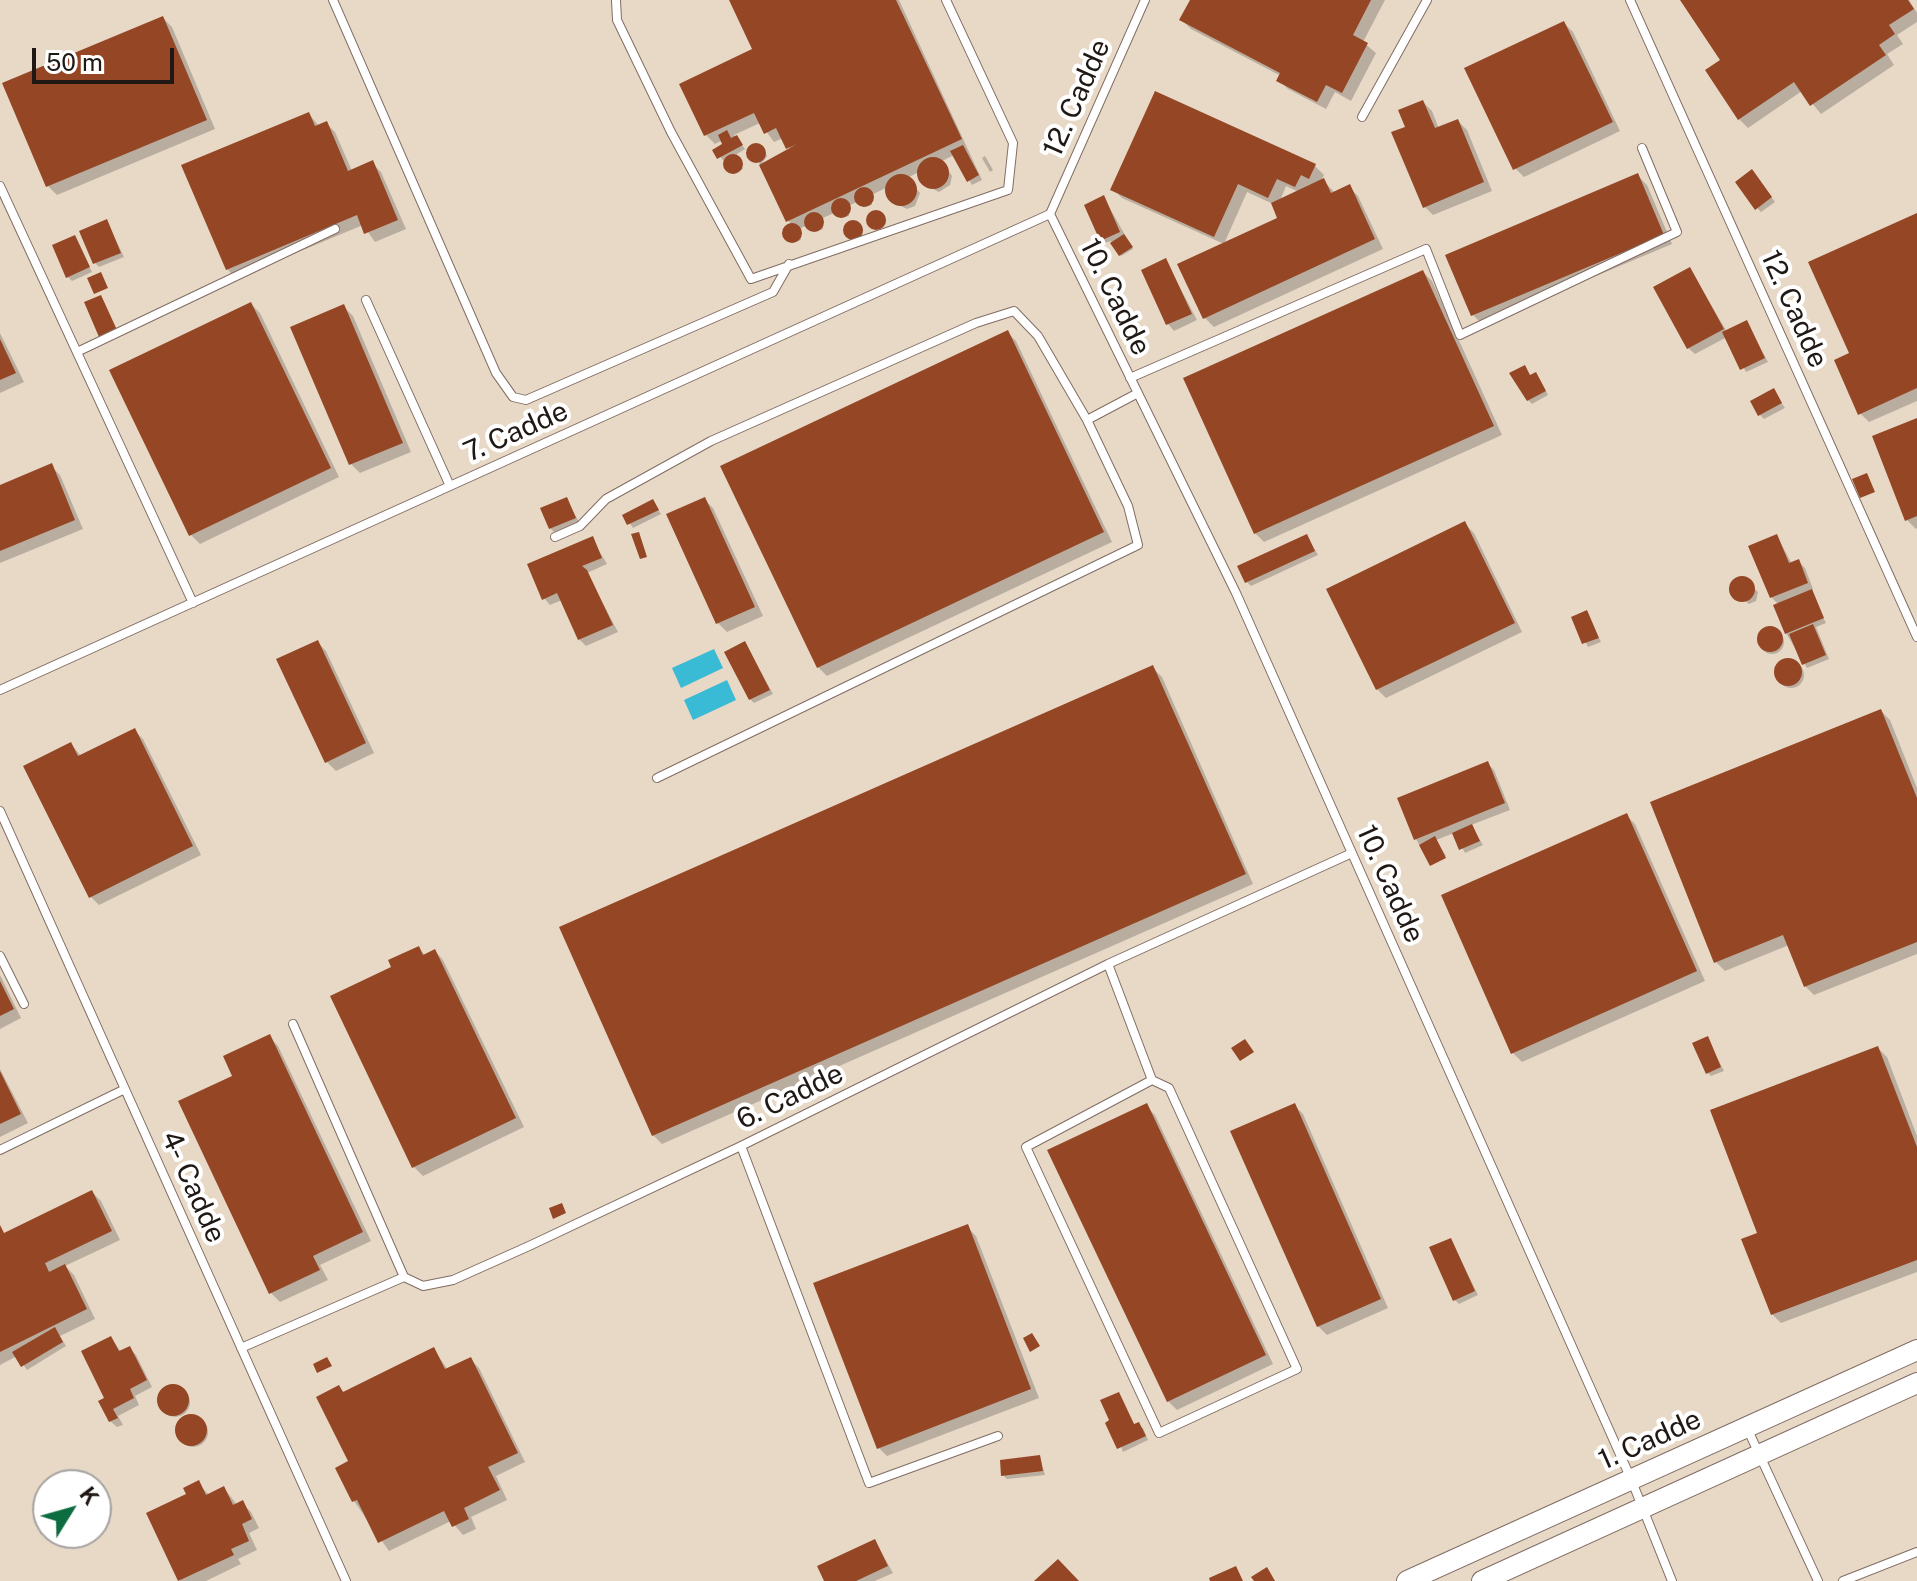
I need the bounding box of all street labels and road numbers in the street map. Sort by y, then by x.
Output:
street label: 12. Cadde [1036,34,1118,162]
street label: 10. Cadde [1072,233,1158,361]
street label: 12. Cadde [1753,245,1835,373]
street label: 7. Cadde [459,394,573,470]
street label: 10. Cadde [1349,820,1431,948]
street label: 6. Cadde [731,1057,849,1137]
street label: 4- Cadde [153,1126,233,1248]
street label: 1. Cadde [1594,1403,1706,1477]

